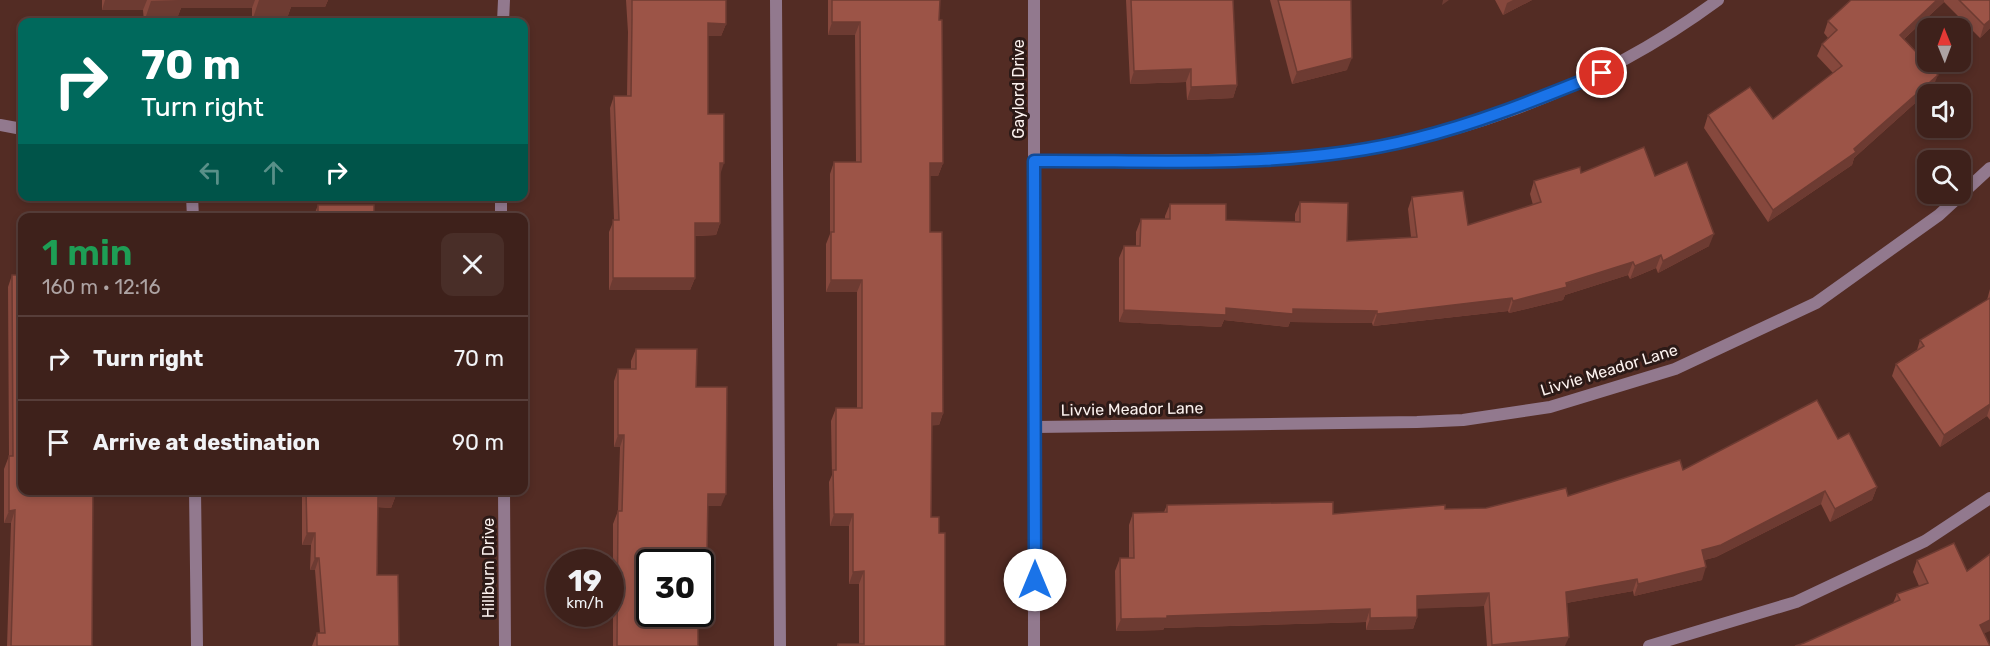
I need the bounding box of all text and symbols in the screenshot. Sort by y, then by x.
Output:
north arrow [1917,18,1971,72]
map controls [1917,18,1971,204]
street label: Gaylord Drive [1009,39,1028,139]
text: 70 m [141,40,241,90]
icon: right [42,42,120,120]
pin [1576,47,1627,98]
icon: arrive [1585,56,1618,89]
button: sound [1917,84,1971,138]
text: Turn right [141,91,264,123]
button: search [1917,150,1971,204]
icon: left [194,156,227,189]
icon: ahead [257,156,290,189]
icon: right [320,156,353,189]
text: 1 min [42,231,133,274]
button: close [441,233,504,296]
text: 160 m · 12:16 [42,275,160,299]
street label: Livvie Meador Lane [1538,340,1680,400]
icon: right [42,342,75,375]
text: Turn right [93,345,203,372]
text: 70 m [454,345,504,372]
street label: Livvie Meador Lane [1060,398,1204,420]
icon: arrive [42,426,75,459]
text: Arrive at destination [93,429,320,456]
text: 90 m [452,429,504,456]
street label: Hillburn Drive [479,518,498,618]
position arrow [1003,548,1067,612]
speed limit sign: 30 [636,549,714,627]
text: 19 [568,563,602,599]
text: km/h [566,594,604,612]

